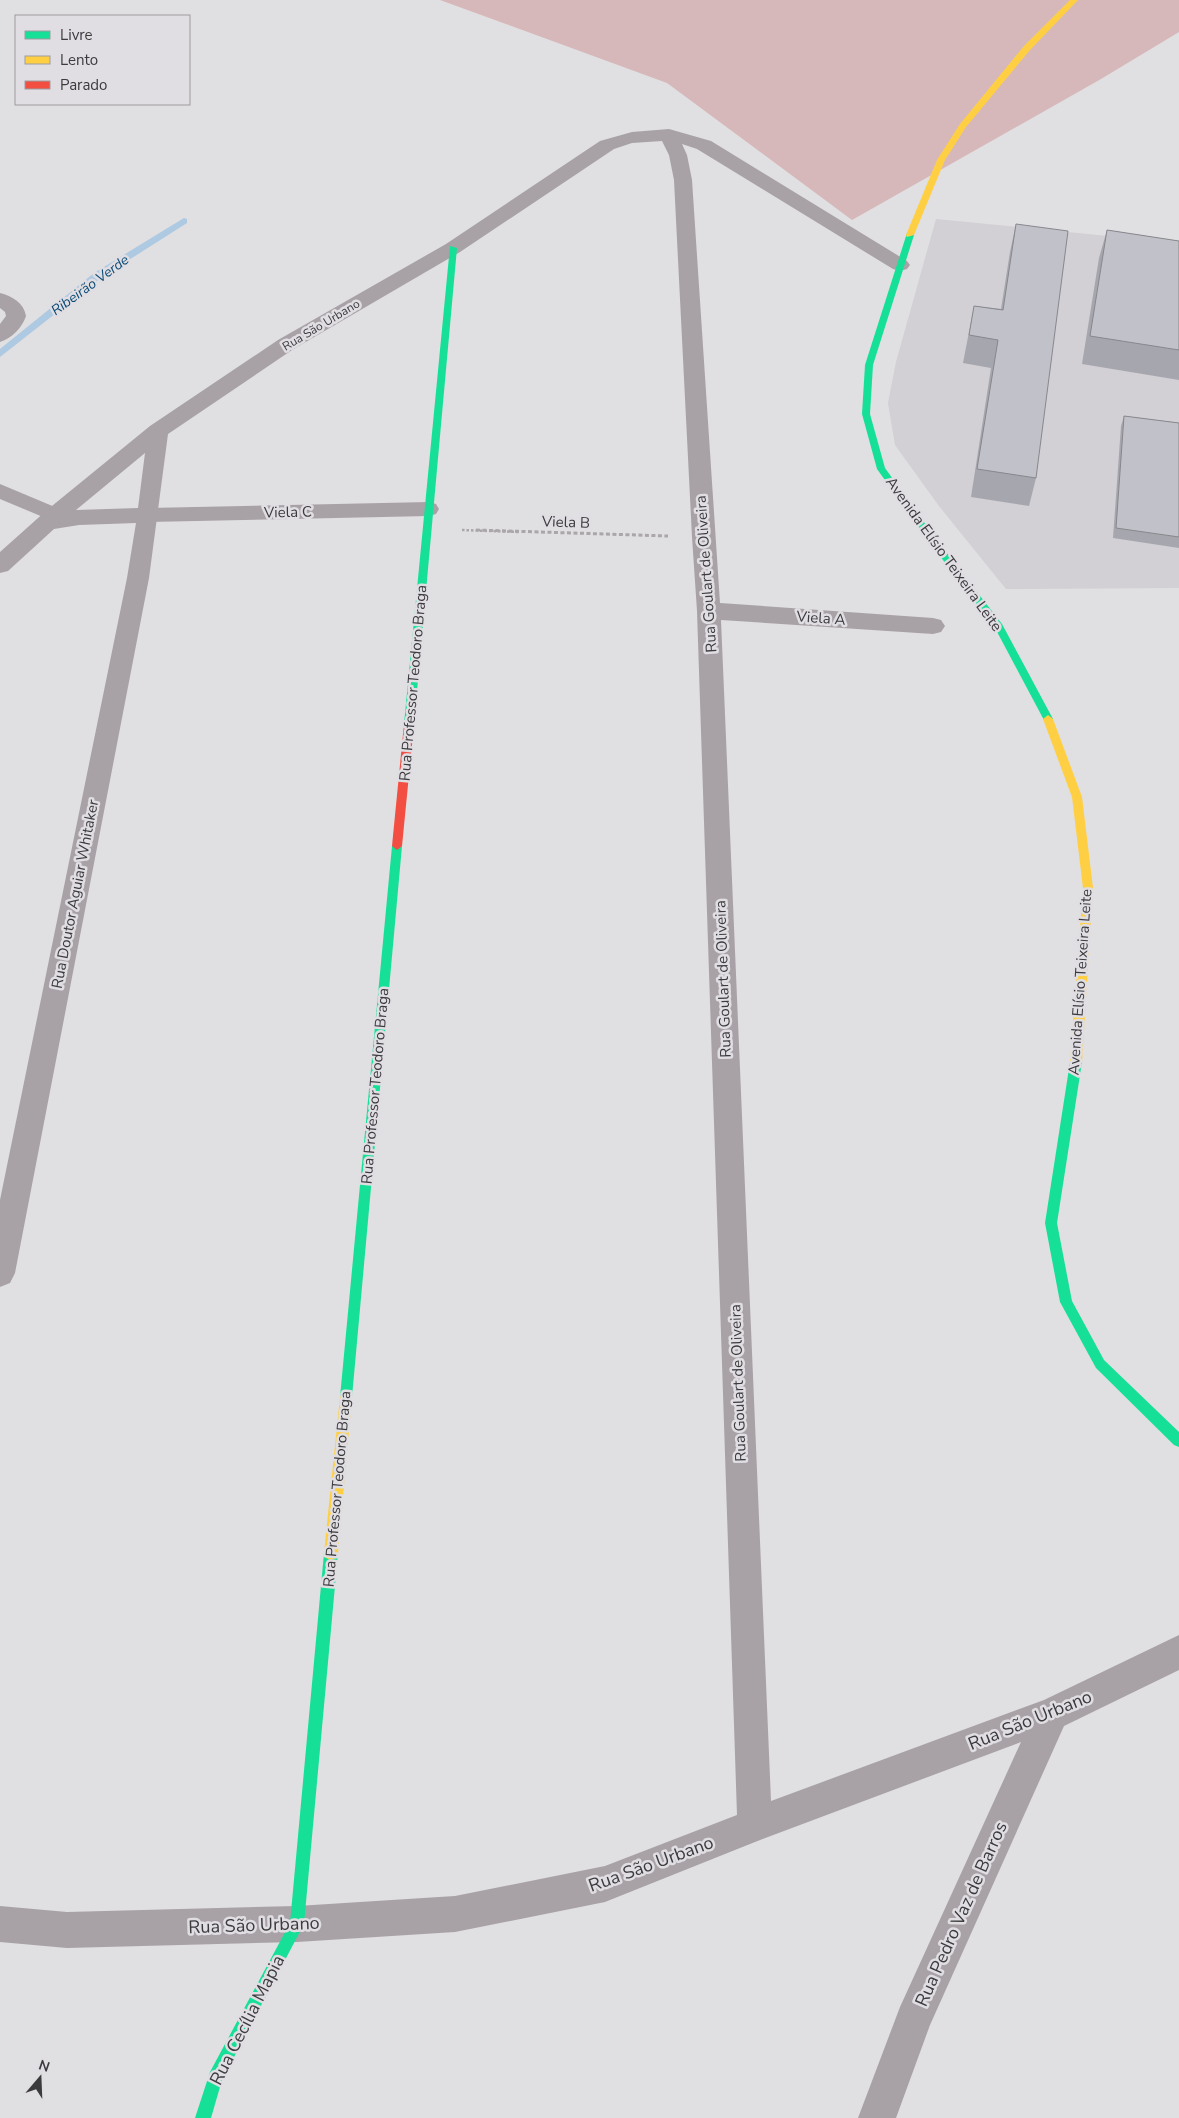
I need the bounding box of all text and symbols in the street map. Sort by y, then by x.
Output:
legend [15,15,190,105]
text: Livre [60,25,93,45]
text: Lento [60,50,98,70]
text: Parado [60,75,107,95]
water label: Ribeirão Verde [47,250,133,320]
street label: Rua São Urbano [279,295,363,354]
street label: Avenida Elísio Teixeira Leite [881,473,1007,635]
street label: Rua Goulart de Oliveira [691,495,721,653]
street label: Viela C [263,502,312,522]
street label: Viela B [541,511,590,533]
street label: Rua Professor Teodoro Braga [394,584,432,782]
street label: Viela A [795,606,846,630]
street label: Rua Doutor Aguiar Whitaker [47,797,103,990]
street label: Avenida Elísio Teixeira Leite [1064,888,1096,1076]
street label: Rua Goulart de Oliveira [710,900,736,1058]
street label: Rua Professor Teodoro Braga [356,987,394,1185]
street label: Rua Goulart de Oliveira [725,1304,751,1462]
street label: Rua Professor Teodoro Braga [318,1390,356,1588]
street label: Rua São Urbano [965,1684,1095,1756]
street label: Rua Pedro Vaz de Barros [909,1818,1013,2010]
street label: Rua São Urbano [585,1830,717,1898]
street label: Rua São Urbano [188,1911,320,1939]
street label: Rua Cecília Mapia [204,1951,290,2089]
north arrow [15,2053,65,2103]
text: N [36,2055,52,2077]

